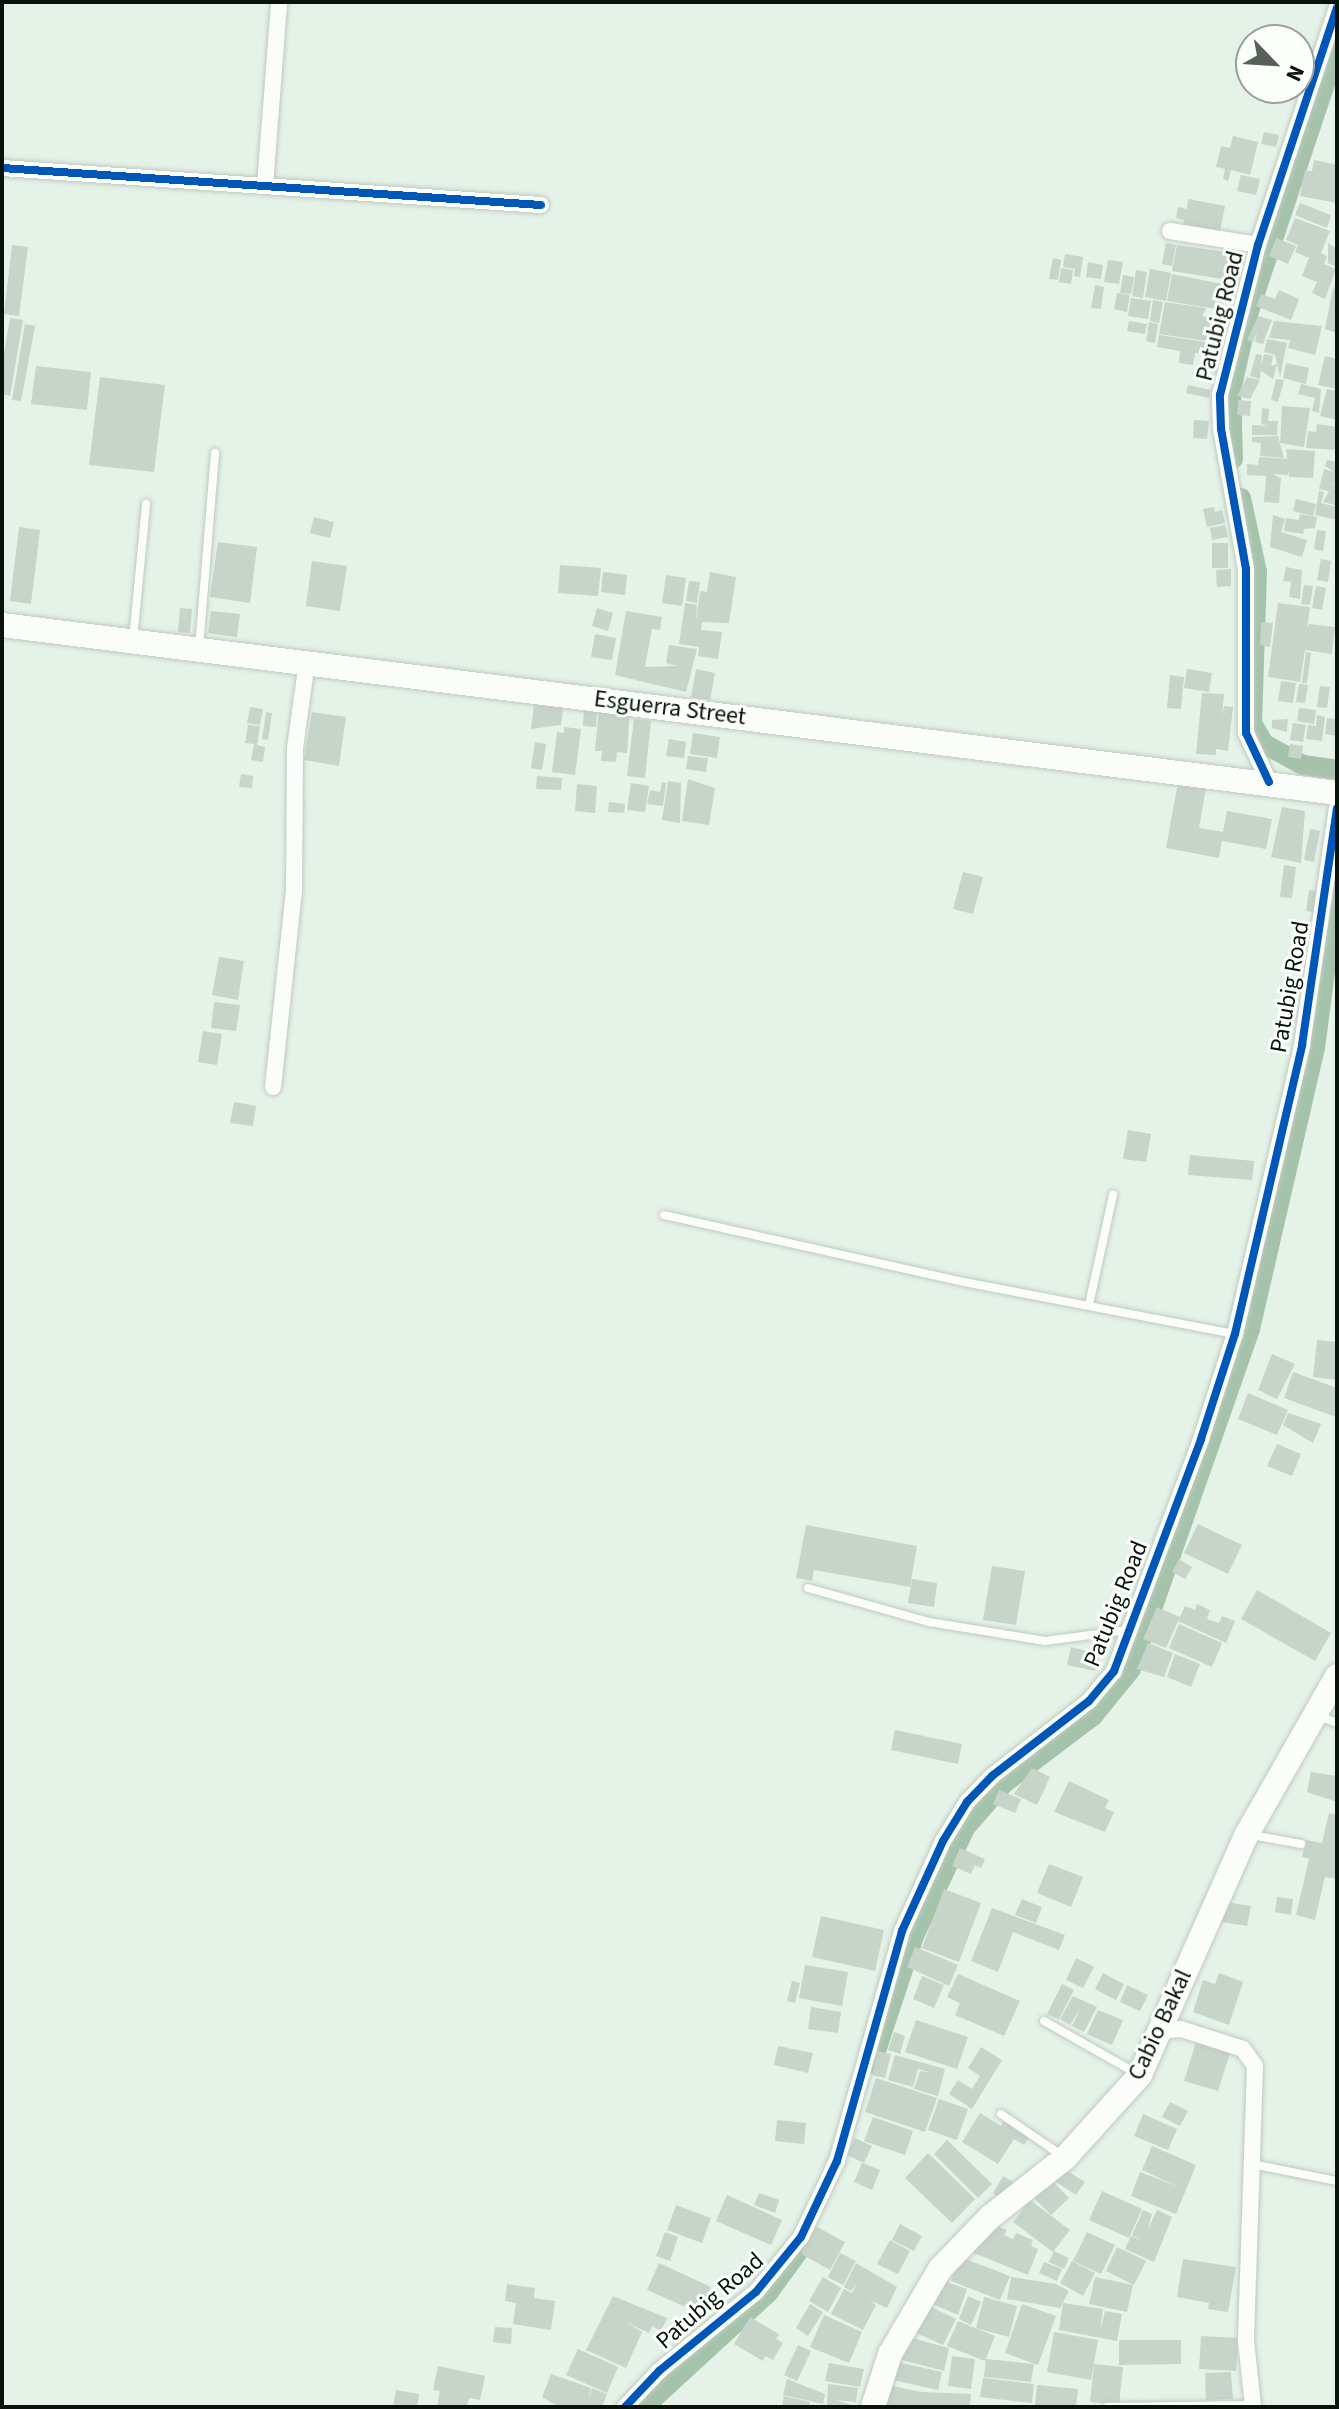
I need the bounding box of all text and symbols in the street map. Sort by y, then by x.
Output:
north arrow [1235,24,1315,104]
text: N [1277,60,1313,87]
street label: Patubig Road [1190,248,1250,384]
street label: Esguerra Street [592,684,748,732]
street label: Patubig Road [1264,919,1316,1055]
street label: Patubig Road [1078,1537,1154,1671]
street label: Cabio Bakal [1122,1965,1198,2085]
street label: Patubig Road [650,2246,770,2356]

